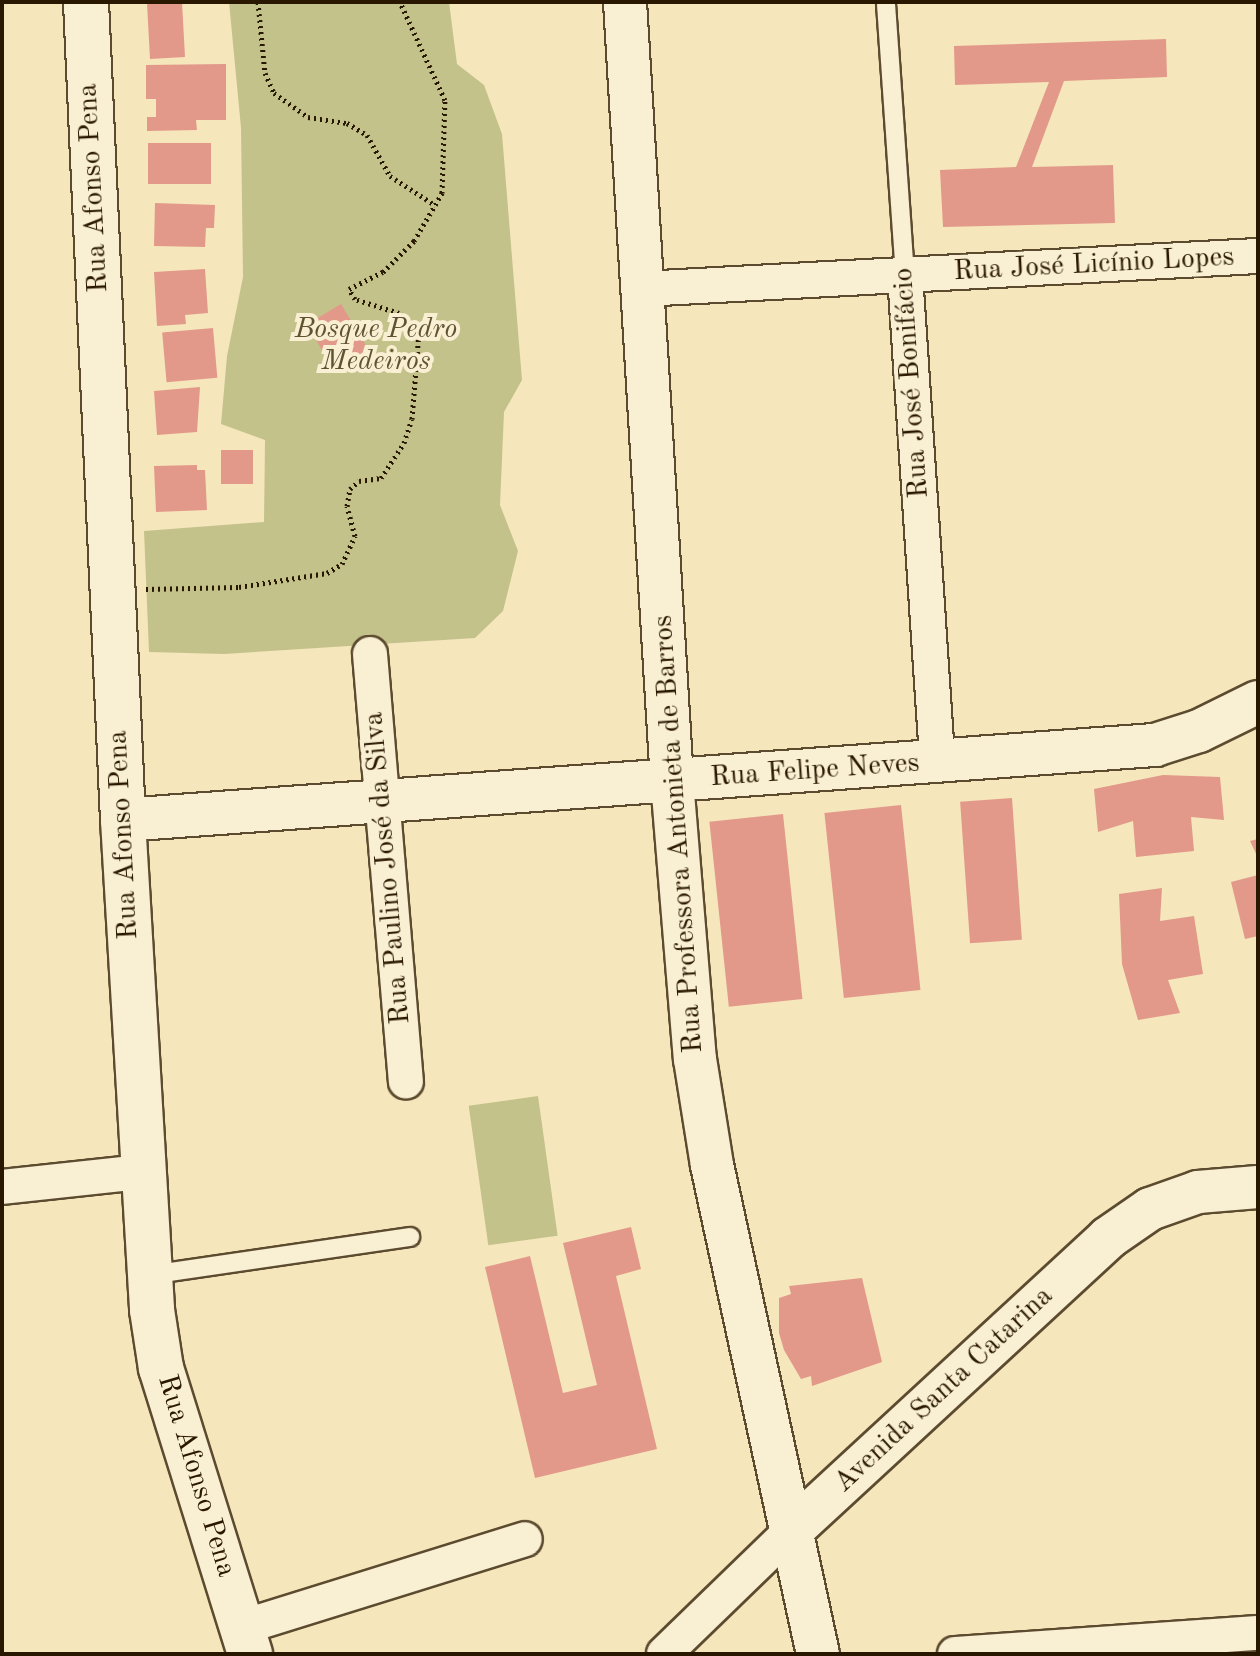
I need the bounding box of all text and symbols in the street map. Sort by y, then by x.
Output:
street label: Rua Afonso Pena [72,82,116,294]
street label: Rua José Licínio Lopes [953,241,1235,289]
street label: Rua José Bonifácio [887,267,937,499]
park label: Bosque Pedro Medeiros [295,313,457,379]
street label: Rua Professora Antonieta de Barros [647,614,711,1054]
street label: Rua Paulino José da Silva [358,710,418,1026]
street label: Rua Afonso Pena [102,729,146,941]
street label: Rua Felipe Neves [709,747,921,795]
street label: Avenida Santa Catarina [828,1280,1060,1500]
street label: Rua Afonso Pena [149,1371,243,1581]

